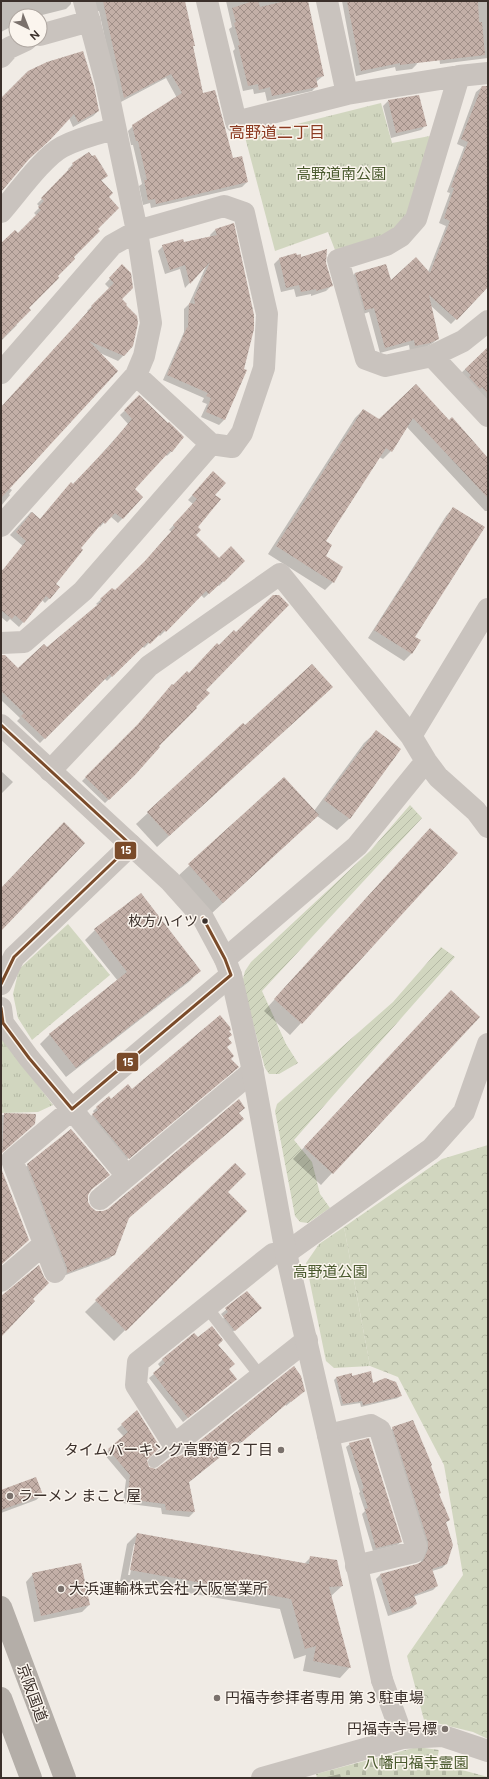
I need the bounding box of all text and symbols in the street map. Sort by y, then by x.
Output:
north arrow [8,8,48,48]
text: N [27,27,42,43]
district label: 高野道二丁目 [229,123,325,142]
park label: 高野道南公園 [296,165,386,183]
line badge: 15 [114,841,137,860]
text: 15 [120,844,132,857]
place label: 枚方ハイツ [128,913,198,930]
marker: 枚方ハイツ [200,916,210,926]
line badge: 15 [116,1052,139,1072]
text: 15 [122,1056,134,1069]
park label: 高野道公園 [292,1263,368,1281]
place label: タイムパーキング高野道２丁目 [64,1441,273,1459]
marker: タイムパーキング高野道２丁目 [276,1445,286,1455]
place label: ラーメン まこと屋 [18,1487,141,1505]
marker: ラーメン まこと屋 [5,1491,15,1501]
place label: 大浜運輸株式会社 大阪営業所 [69,1580,268,1598]
marker: 大浜運輸株式会社 大阪営業所 [56,1584,66,1594]
street label: 京阪国道 [13,1662,51,1724]
place label: 円福寺参拝者専用 第３駐車場 [225,1689,424,1707]
marker: 円福寺参拝者専用 第３駐車場 [212,1693,222,1703]
place label: 円福寺寺号標 [347,1720,437,1738]
marker: 円福寺寺号標 [440,1724,450,1734]
park label: 八幡円福寺霊園 [363,1754,469,1772]

